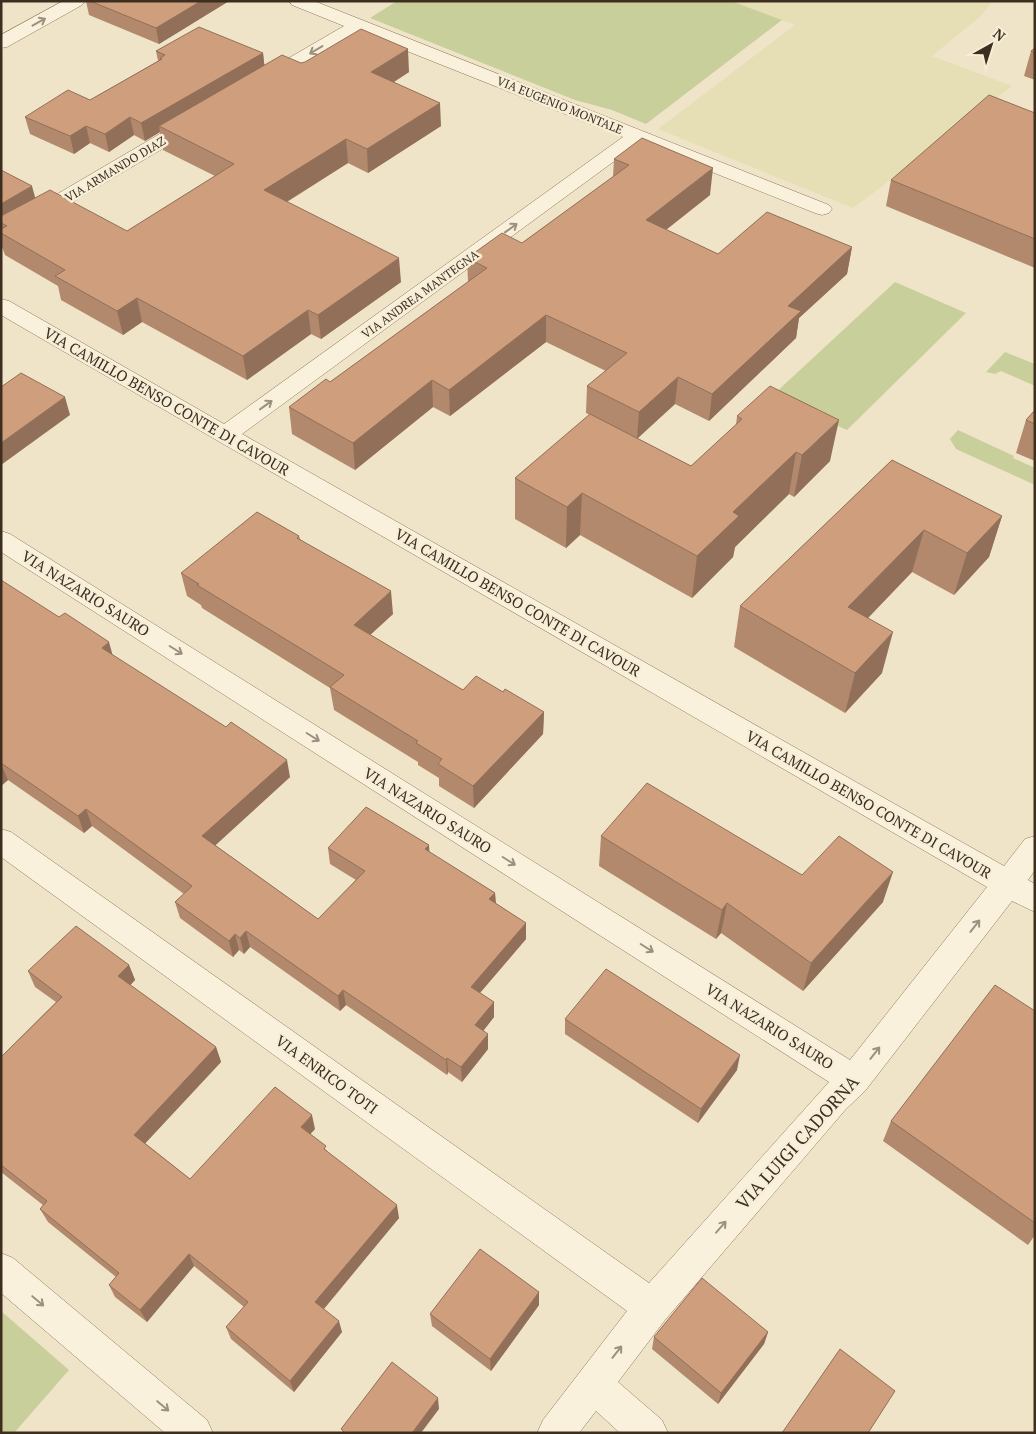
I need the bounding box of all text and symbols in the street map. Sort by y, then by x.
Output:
one-way arrow [31,17,46,26]
north arrow [966,20,1016,70]
text: N [989,24,1010,45]
one-way arrow [310,45,324,55]
street label: VIA EUGENIO MONTALE [495,73,625,137]
street label: VIA ARMANDO DIAZ [62,133,168,205]
one-way arrow [503,223,517,233]
street label: VIA ANDREA MANTEGNA [359,246,482,342]
street label: VIA CAMILLO BENSO CONTE DI CAVOUR [41,322,294,480]
one-way arrow [259,400,273,410]
street label: VIA CAMILLO BENSO CONTE DI CAVOUR [392,523,645,681]
street label: VIA NAZARIO SAURO [18,545,154,641]
one-way arrow [168,646,182,656]
street label: VIA CAMILLO BENSO CONTE DI CAVOUR [743,725,996,883]
one-way arrow [305,732,319,742]
street label: VIA NAZARIO SAURO [360,762,496,858]
one-way arrow [502,857,516,867]
one-way arrow [970,919,981,932]
one-way arrow [639,944,653,954]
street label: VIA NAZARIO SAURO [702,978,838,1074]
street label: VIA ENRICO TOTI [272,1030,382,1118]
one-way arrow [870,1047,881,1060]
street label: VIA LUIGI CADORNA [730,1069,864,1214]
one-way arrow [715,1221,727,1234]
one-way arrow [32,1296,45,1307]
one-way arrow [612,1345,622,1359]
one-way arrow [156,1401,169,1412]

